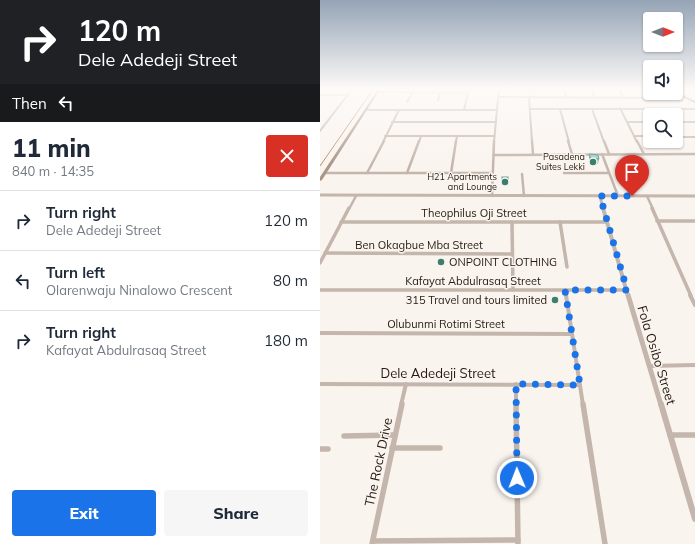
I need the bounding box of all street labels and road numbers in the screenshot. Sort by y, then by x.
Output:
street label: Theophilus Oji Street [421,206,527,220]
street label: Ben Okagbue Mba Street [355,238,483,252]
street label: Kafayat Abdulrasaq Street [405,274,541,288]
street label: Fola Osibo Street [634,303,680,407]
street label: Olubunmi Rotimi Street [387,317,505,331]
street label: Dele Adedeji Street [380,365,496,381]
street label: The Rock Drive [361,416,395,508]

